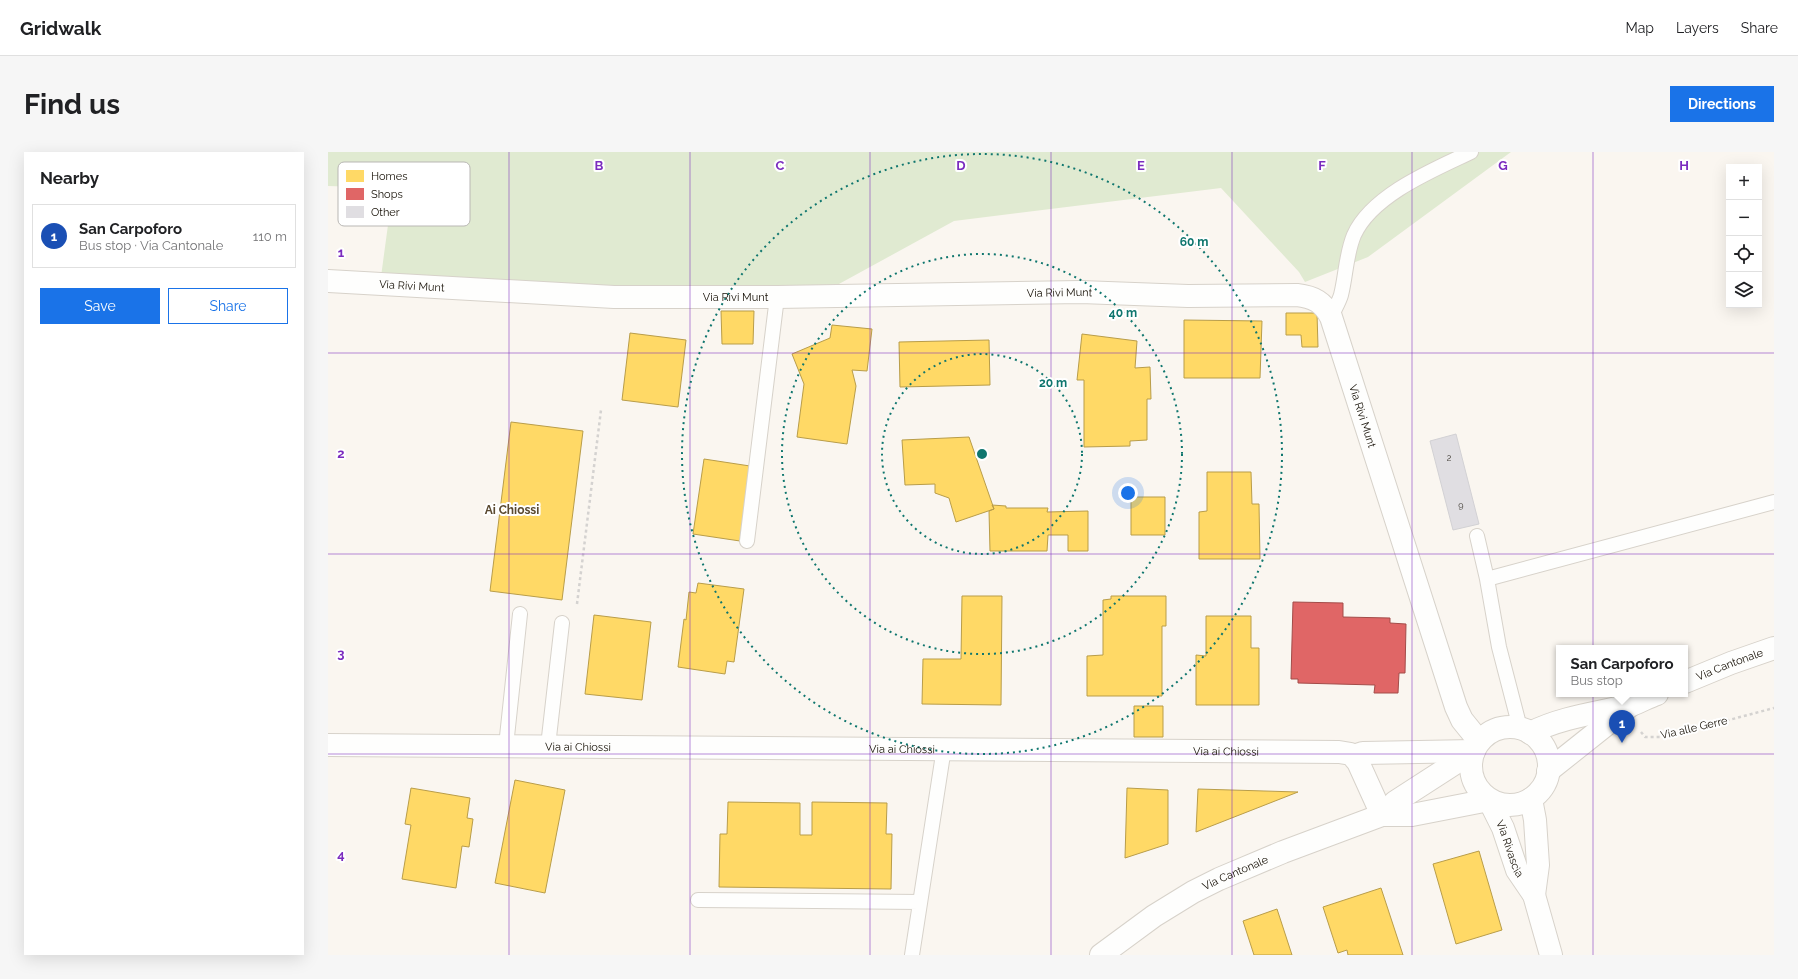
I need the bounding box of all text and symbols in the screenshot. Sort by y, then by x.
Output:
text: Gridwalk [20,17,101,39]
text: Map [1626,20,1654,36]
text: Layers [1676,20,1719,36]
text: Share [1741,20,1778,36]
button: Directions [1670,86,1774,122]
text: Find us [24,88,120,121]
text: B [595,158,604,173]
text: C [776,158,785,173]
text: D [956,158,966,173]
text: E [1137,158,1145,173]
text: F [1318,158,1326,173]
text: G [1498,158,1508,173]
text: H [1679,158,1689,173]
legend [338,162,470,226]
map controls [1726,164,1762,308]
button: + [1726,164,1762,200]
text: Nearby [40,168,99,188]
text: Homes [371,170,407,183]
text: Shops [371,188,403,201]
button: − [1726,200,1762,236]
text: Other [371,206,400,219]
text: San Carpoforo [79,220,182,238]
text: 1 [51,229,57,244]
text: 110 m [253,229,287,244]
text: 60 m [1180,235,1208,249]
button: locate [1726,236,1762,272]
text: Bus stop · Via Cantonale [79,238,223,253]
text: 1 [338,245,345,260]
button: layers [1726,272,1762,308]
street label: Via Rivi Munt [379,277,445,294]
street label: Via Rivi Munt [1027,285,1093,299]
button: Save [40,288,160,324]
button: Share [168,288,288,324]
street label: Via Rivi Munt [703,291,769,304]
text: 40 m [1109,306,1137,320]
text: 20 m [1039,376,1067,390]
street label: Via Rivi Munt [1347,383,1379,449]
text: 2 [337,446,345,461]
centre of rings [975,447,989,461]
house number: 2 [1447,453,1452,463]
your location [1118,483,1138,503]
house number: 9 [1458,500,1464,510]
district label: Ai Chiossi [485,503,539,517]
popup [1556,645,1688,697]
text: 3 [337,646,345,661]
street label: Via Cantonale [1694,646,1765,683]
text: San Carpoforo [1570,655,1674,673]
text: Bus stop [1570,673,1623,688]
pin: 1 [1609,710,1635,743]
street label: Via alle Gerre [1659,714,1729,742]
street label: Via ai Chiossi [545,740,611,753]
street label: Via ai Chiossi [869,742,935,756]
street label: Via ai Chiossi [1193,744,1259,758]
street label: Via Rivascia [1494,818,1526,880]
text: 4 [337,847,345,862]
street label: Via Cantonale [1200,852,1271,893]

